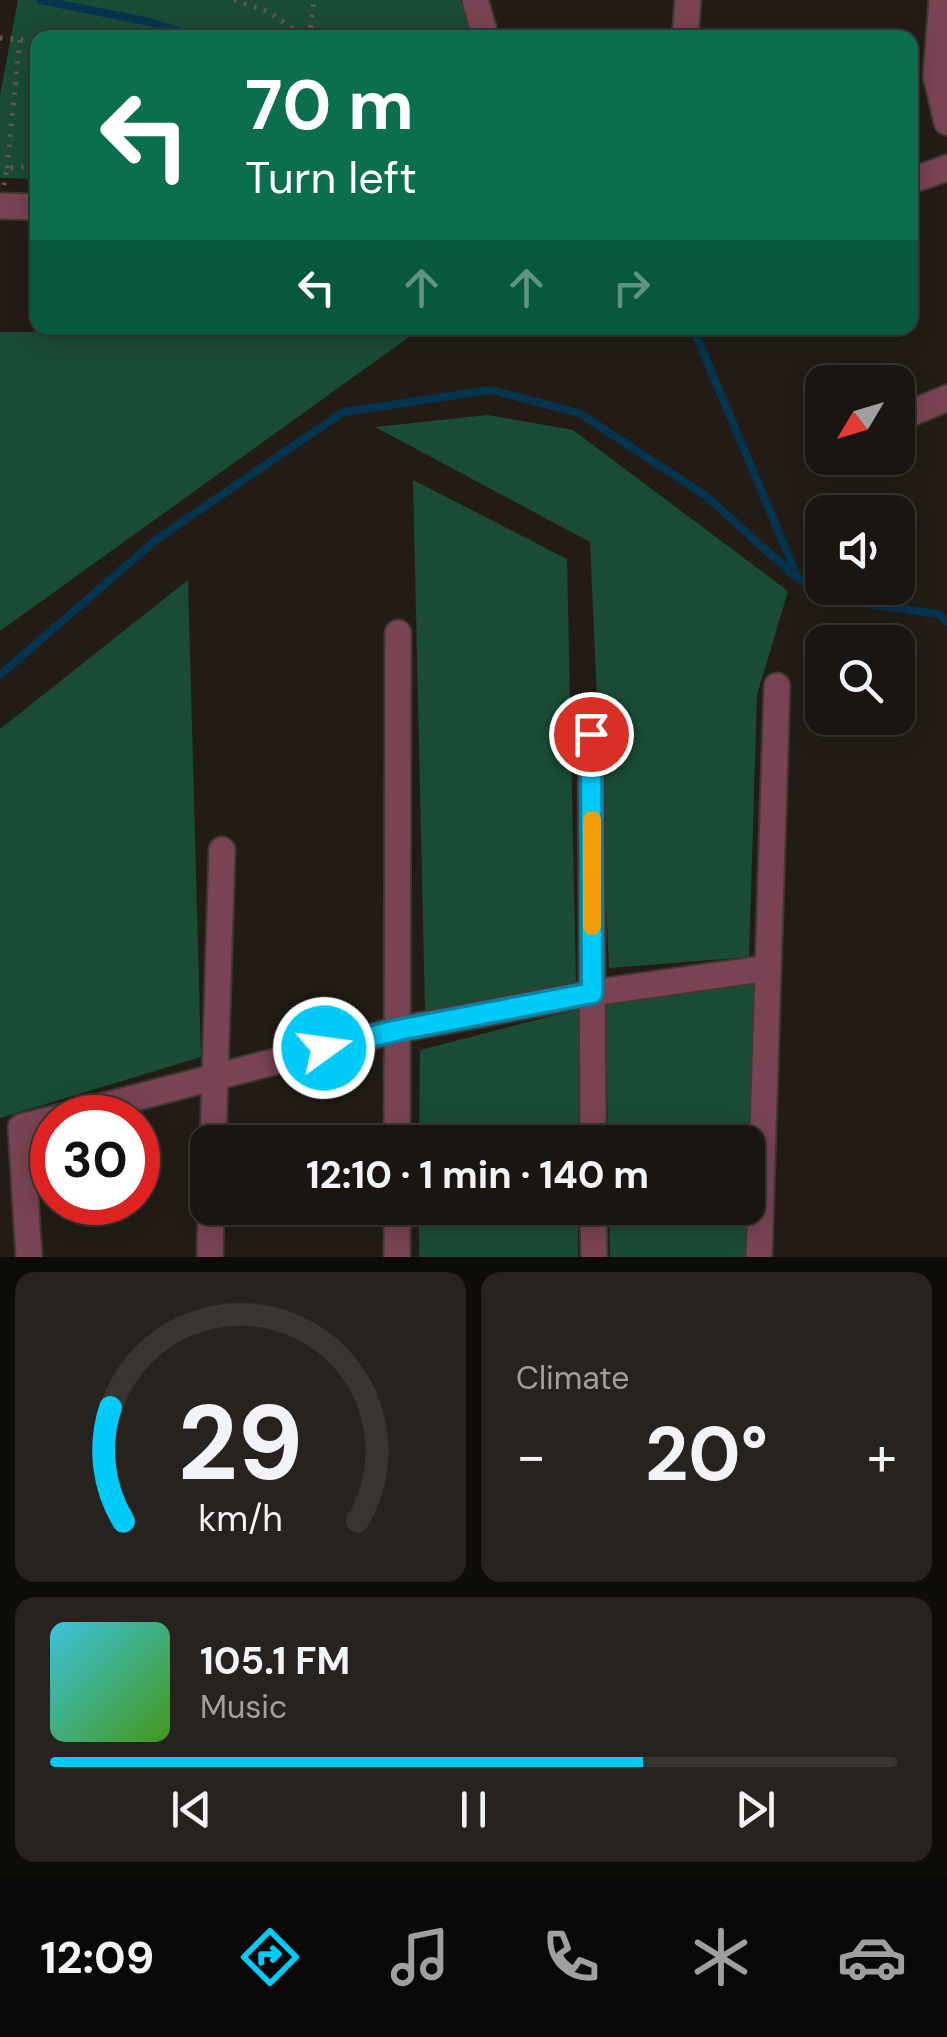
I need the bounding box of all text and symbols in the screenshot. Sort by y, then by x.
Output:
text: 70 m [245,60,414,151]
icon: left [80,70,210,200]
text: Turn left [245,148,417,207]
icon: left [289,260,344,315]
icon: ahead [394,260,449,315]
icon: ahead [499,260,554,315]
icon: right [604,260,659,315]
north arrow [805,365,915,475]
map controls [805,365,915,735]
button: sound [805,495,915,605]
button: search [805,625,915,735]
pin [549,692,634,777]
icon: arrive [564,707,619,762]
position arrow [272,996,376,1100]
speed limit sign: 30 [30,1095,160,1225]
text: 12:10 · 1 min · 140 m [306,1150,649,1200]
text: Climate [516,1357,630,1399]
text: 29 [178,1376,303,1511]
text: 20° [645,1406,768,1503]
text: − [516,1420,546,1492]
text: + [867,1420,897,1492]
text: km/h [198,1496,283,1542]
text: 105.1 FM [200,1636,350,1686]
text: Music [200,1686,287,1728]
icon: previous [164,1782,219,1837]
icon: pause [446,1782,501,1837]
icon: next [728,1782,783,1837]
icon: directions [235,1922,305,1992]
icon: music [385,1922,455,1992]
icon: phone [536,1922,606,1992]
icon: climate [686,1922,756,1992]
icon: car [837,1922,907,1992]
text: 12:09 [40,1928,154,1987]

